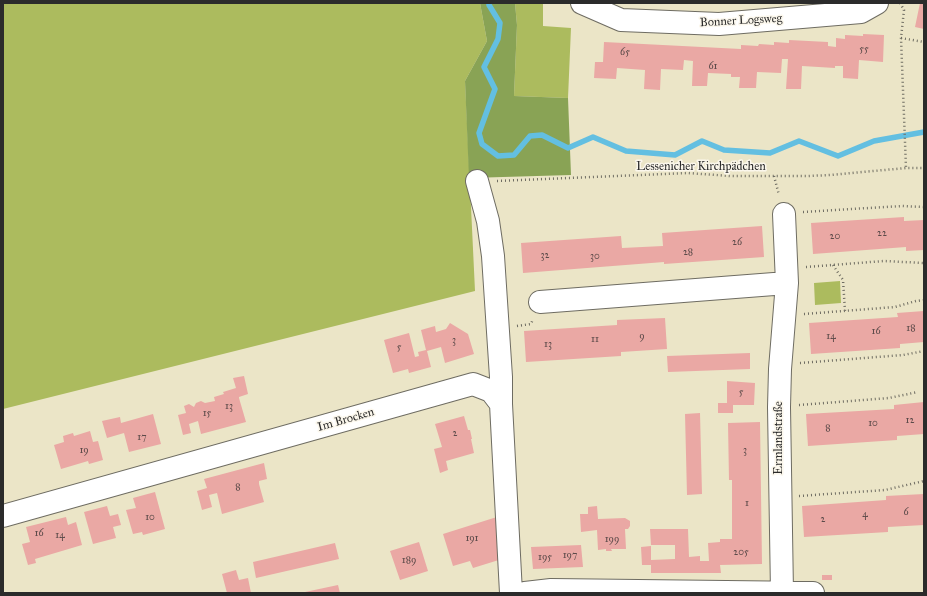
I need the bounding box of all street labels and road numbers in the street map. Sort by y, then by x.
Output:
street label: Bonner Logsweg [699,12,783,30]
street label: Lessenicher Kirchpädchen [636,160,766,174]
street label: Ermlandstraße [772,401,786,475]
street label: Im Brocken [316,405,376,435]

